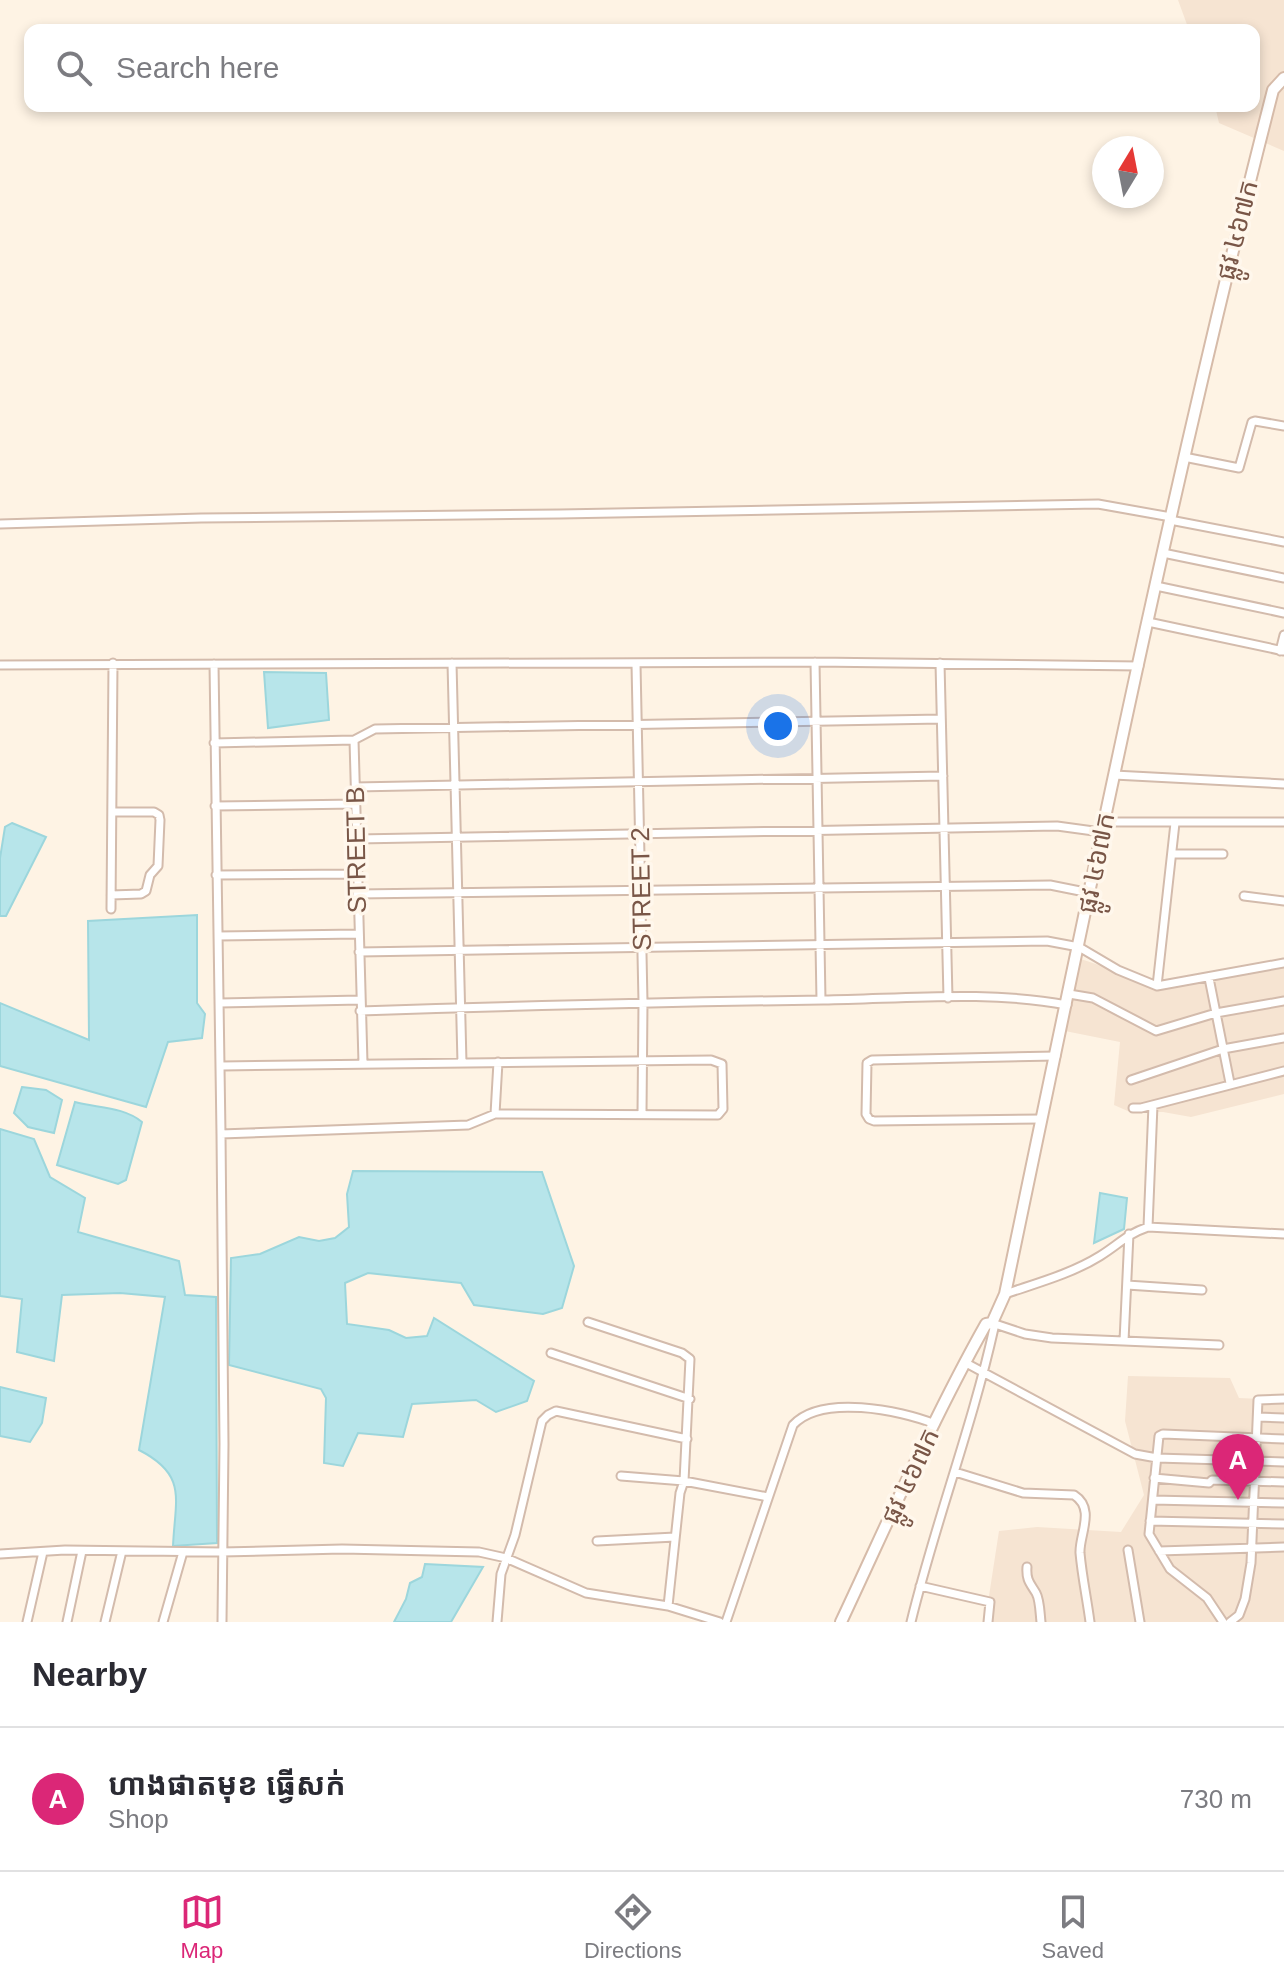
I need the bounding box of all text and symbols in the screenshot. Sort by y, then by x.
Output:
search box [24,24,1260,112]
icon: search [52,46,96,90]
text: Search here [116,51,279,84]
north arrow [1092,136,1164,208]
street label: ផ្លូវ ៤៦៧ក [1210,177,1272,285]
your location [758,706,798,746]
street label: STREET B [340,786,372,914]
street label: ផ្លូវ ៤៦៧ក [1072,810,1129,918]
street label: STREET 2 [625,827,657,951]
street label: ផ្លូវ ៤៦៧ក [875,1423,953,1532]
pin: A [1212,1434,1264,1500]
text: Nearby [32,1655,147,1693]
text: ហាងផាតមុខ ធ្វើសក់ [108,1768,346,1801]
text: A [49,1784,67,1814]
text: 730 m [1180,1784,1252,1814]
text: Shop [108,1804,169,1834]
tab: Map [180,1890,224,1964]
tab: Directions [584,1890,682,1964]
tab: Saved [1042,1890,1104,1964]

